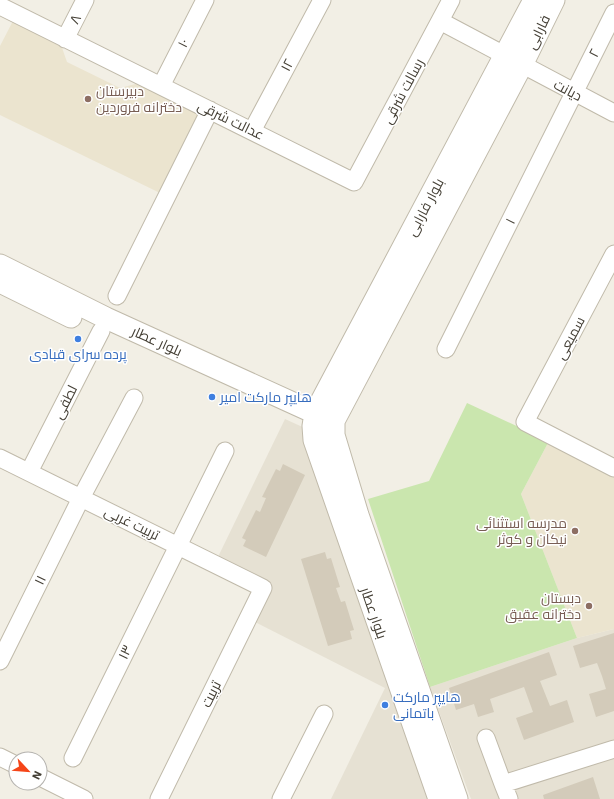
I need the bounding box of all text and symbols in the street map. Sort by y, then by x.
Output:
street label: ۸ [65,11,85,27]
street label: فارابی [522,12,554,52]
street label: ۱۰ [173,35,193,51]
street label: ۲ [584,46,604,60]
street label: رسالت شرقی [378,55,428,127]
street label: ۱۲ [276,56,298,74]
street label: دیانت [551,75,585,105]
place label: دبیرستان دخترانه فروردین [96,82,182,116]
marker: دبیرستان دخترانه فروردین [83,94,93,104]
street label: عدالت شرقی [195,96,267,144]
street label: بلوار فارابی [402,175,448,239]
street label: ۱ [501,215,519,227]
street label: سمیعی [551,313,589,363]
street label: بلوار عطار [128,321,185,360]
marker: پرده سرای قبادی [73,334,83,344]
place label: پرده سرای قبادی [29,345,127,364]
street label: لطفی [49,382,81,422]
place label: هایپر مارکت امیر [219,388,312,407]
marker: هایپر مارکت امیر [207,392,217,402]
street label: تربیت غربی [101,502,163,544]
place label: مدرسه استثنائی نیکان و کوثر [476,514,567,548]
marker: مدرسه استثنائی نیکان و کوثر [570,526,580,536]
street label: ۱۱ [30,572,50,588]
street label: بلوار عطار [356,584,391,641]
place label: دبستان دخترانه عقیق [505,589,581,623]
marker: دبستان دخترانه عقیق [584,601,594,611]
street label: ۱۳ [114,642,136,662]
street label: تربیت [197,678,225,710]
place label: هایپر مارکت باتمانی [393,688,461,722]
marker: هایپر مارکت باتمانی [380,700,390,710]
north arrow [8,751,48,791]
text: N [29,769,45,782]

